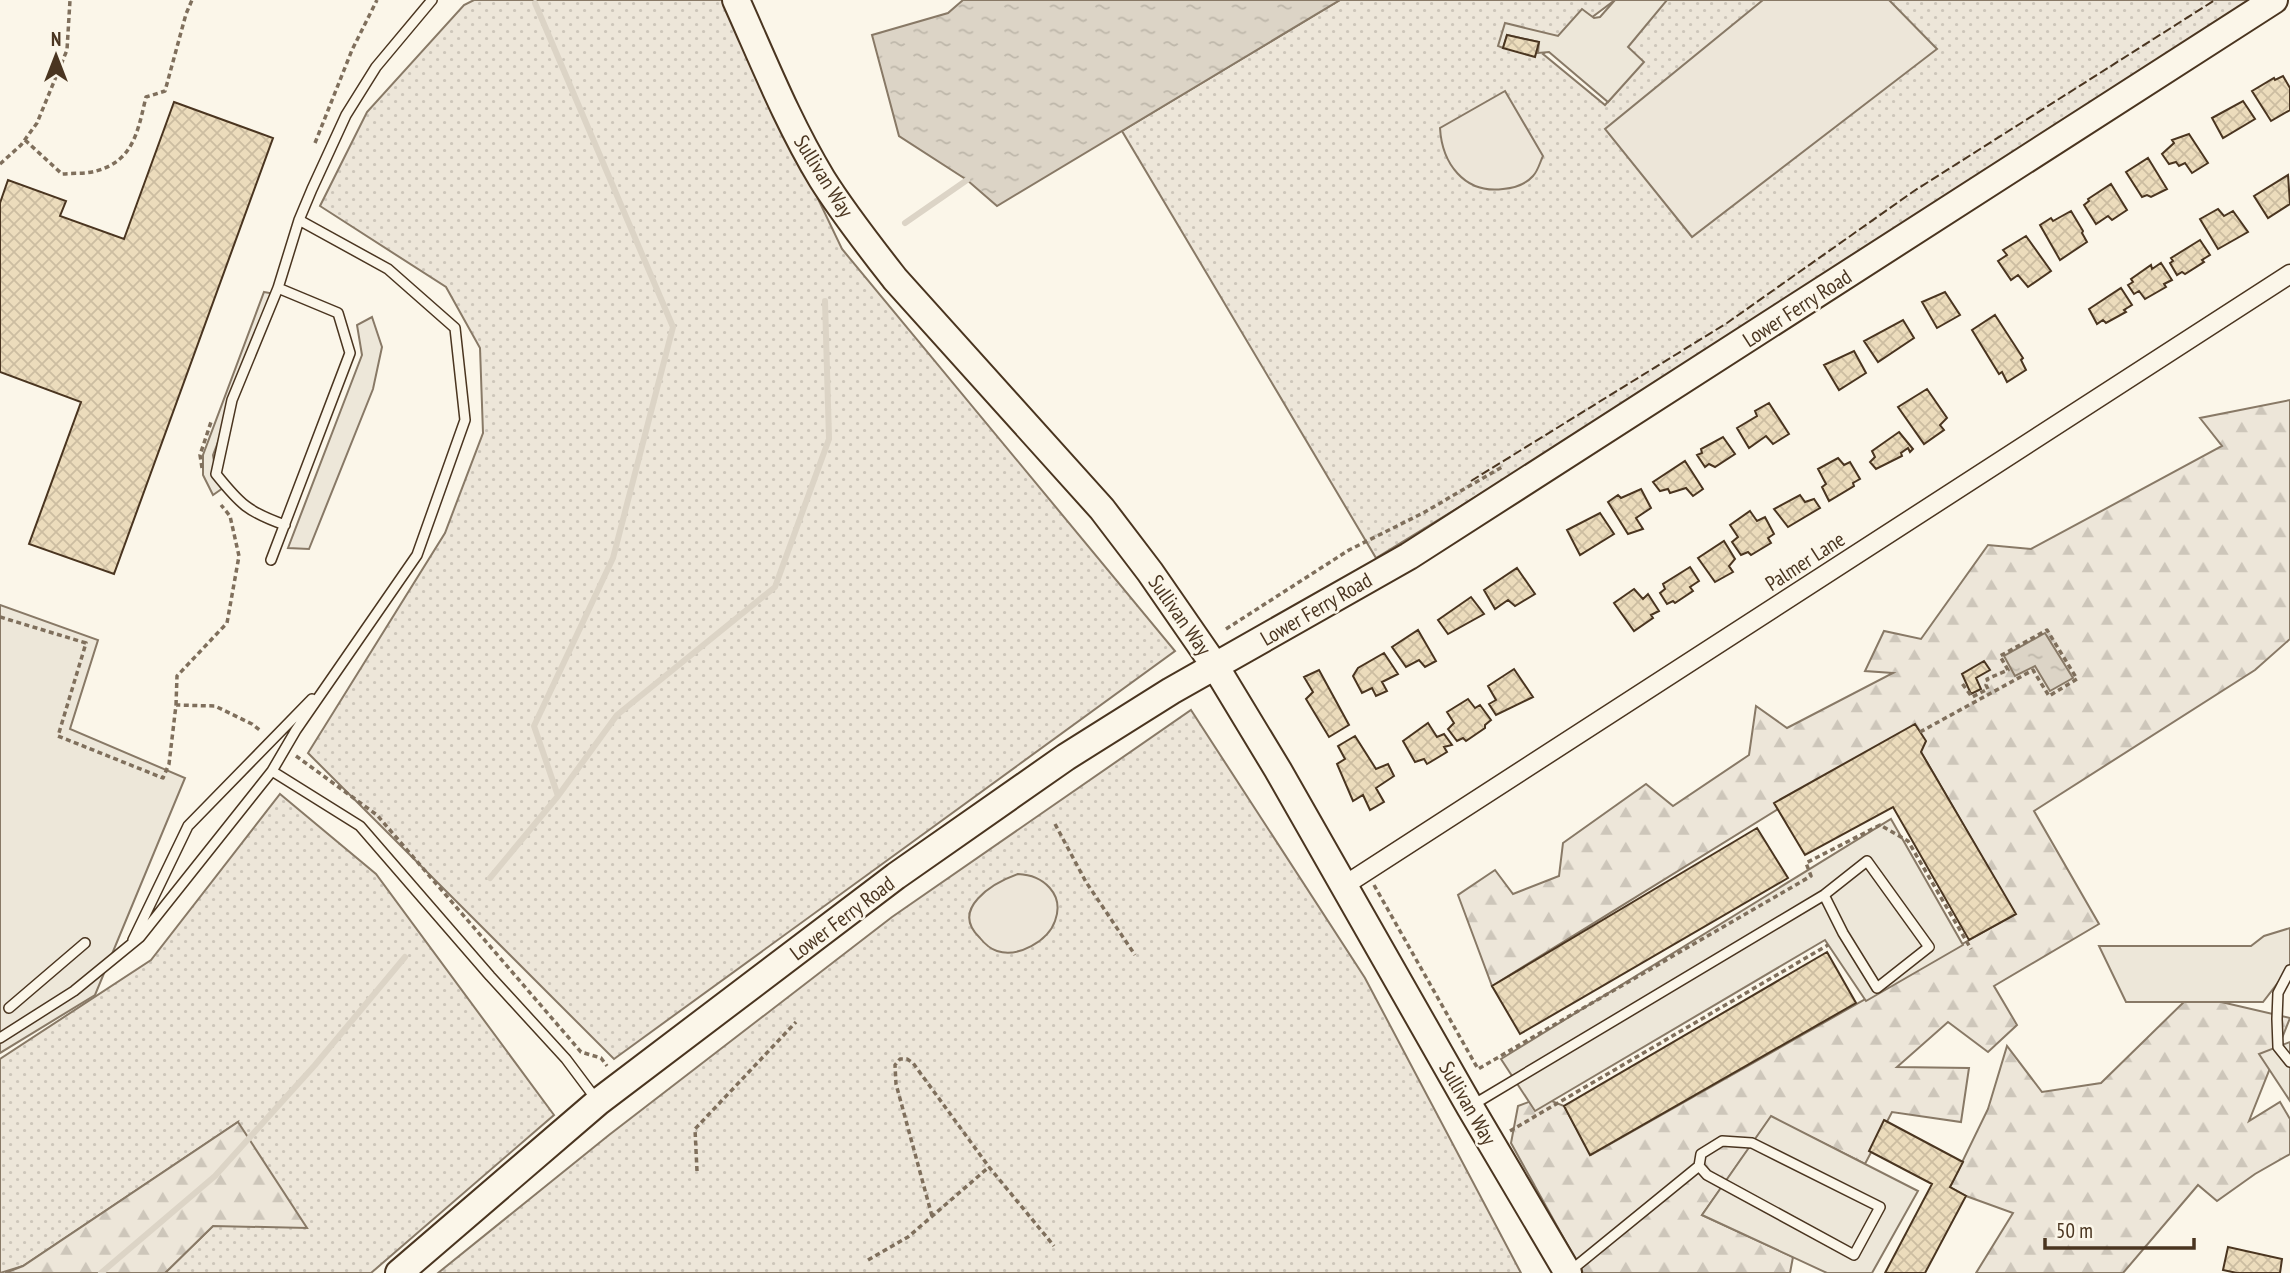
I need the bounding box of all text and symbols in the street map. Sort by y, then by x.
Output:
north arrow [21,21,91,91]
text: N [51,27,61,51]
street label: Sullivan Way [788,130,860,222]
street label: Lower Ferry Road [1738,263,1856,353]
street label: Palmer Lane [1760,525,1850,597]
street label: Lower Ferry Road [1255,566,1377,652]
street label: Sullivan Way [1143,570,1218,661]
street label: Lower Ferry Road [784,870,900,966]
street label: Sullivan Way [1433,1056,1503,1150]
scale bar [2045,1206,2194,1250]
text: 50 m [2056,1217,2093,1244]

